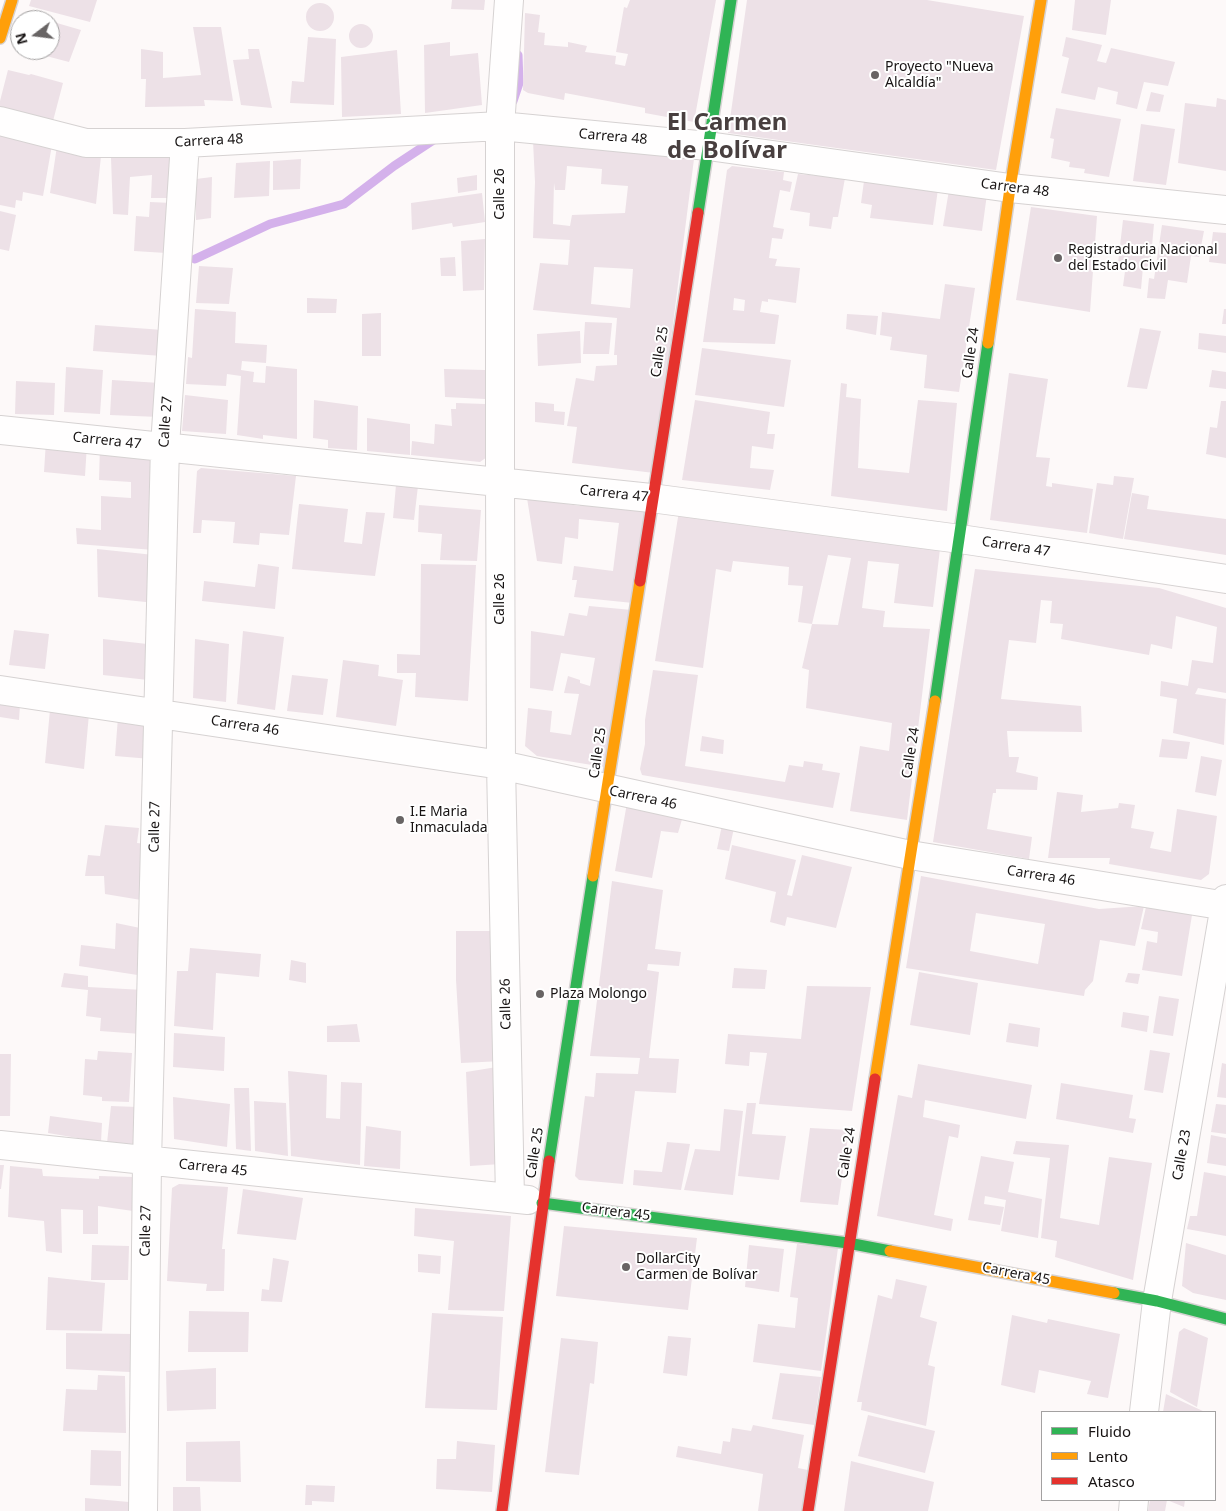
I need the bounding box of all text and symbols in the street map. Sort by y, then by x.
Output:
north arrow [10,10,60,60]
text: N [10,31,32,47]
place label: Proyecto "Nueva Alcaldía" [885,59,994,92]
marker: Proyecto "Nueva Alcaldía" [869,69,881,81]
district label: El Carmen de Bolívar [667,109,787,165]
street label: Carrera 48 [578,126,648,148]
street label: Carrera 48 [174,131,244,151]
street label: Calle 26 [492,168,508,220]
street label: Carrera 48 [980,175,1050,201]
place label: Registraduria Nacional del Estado Civil [1068,242,1218,274]
marker: Registraduria Nacional del Estado Civil [1052,252,1064,264]
street label: Calle 25 [648,325,672,379]
street label: Calle 24 [959,326,983,380]
street label: Calle 27 [156,396,176,448]
street label: Carrera 47 [72,429,142,453]
street label: Carrera 47 [579,482,649,506]
street label: Carrera 47 [981,533,1051,561]
street label: Calle 26 [492,573,508,625]
street label: Carrera 46 [210,712,280,740]
street label: Calle 25 [586,726,610,780]
street label: Calle 24 [899,726,923,780]
street label: Carrera 46 [608,783,678,813]
street label: Calle 27 [146,801,164,853]
place label: I.E Maria Inmaculada [410,804,488,836]
marker: I.E Maria Inmaculada [394,814,406,826]
street label: Carrera 46 [1006,862,1076,890]
street label: Calle 26 [497,978,515,1030]
place label: Plaza Molongo [550,986,647,1002]
marker: Plaza Molongo [534,988,546,1000]
street label: Calle 25 [523,1126,547,1180]
street label: Calle 24 [835,1126,859,1180]
street label: Calle 23 [1169,1128,1195,1182]
street label: Carrera 45 [178,1156,248,1180]
street label: Carrera 45 [581,1199,651,1225]
street label: Calle 27 [137,1205,155,1257]
place label: DollarCity Carmen de Bolívar [636,1251,757,1284]
street label: Carrera 45 [981,1259,1051,1289]
marker: DollarCity Carmen de Bolívar [620,1261,632,1273]
legend [1041,1411,1216,1501]
text: Fluido [1088,1421,1131,1441]
text: Lento [1088,1446,1128,1466]
text: Atasco [1088,1471,1135,1491]

